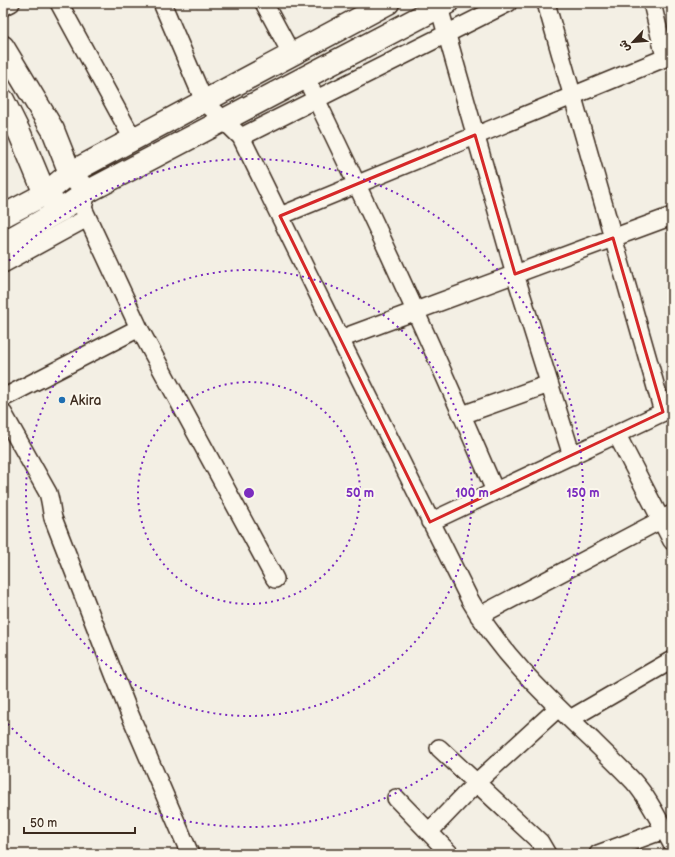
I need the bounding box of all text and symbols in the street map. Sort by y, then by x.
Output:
north arrow [613,22,653,62]
text: ش [616,38,633,54]
place label: Akira [70,392,101,409]
marker: Akira [57,395,67,405]
centre of rings [242,486,256,500]
text: 50 m [346,486,374,501]
text: 100 m [455,486,489,501]
text: 150 m [567,486,599,501]
scale bar [24,809,135,835]
text: 50 m [30,816,57,831]

